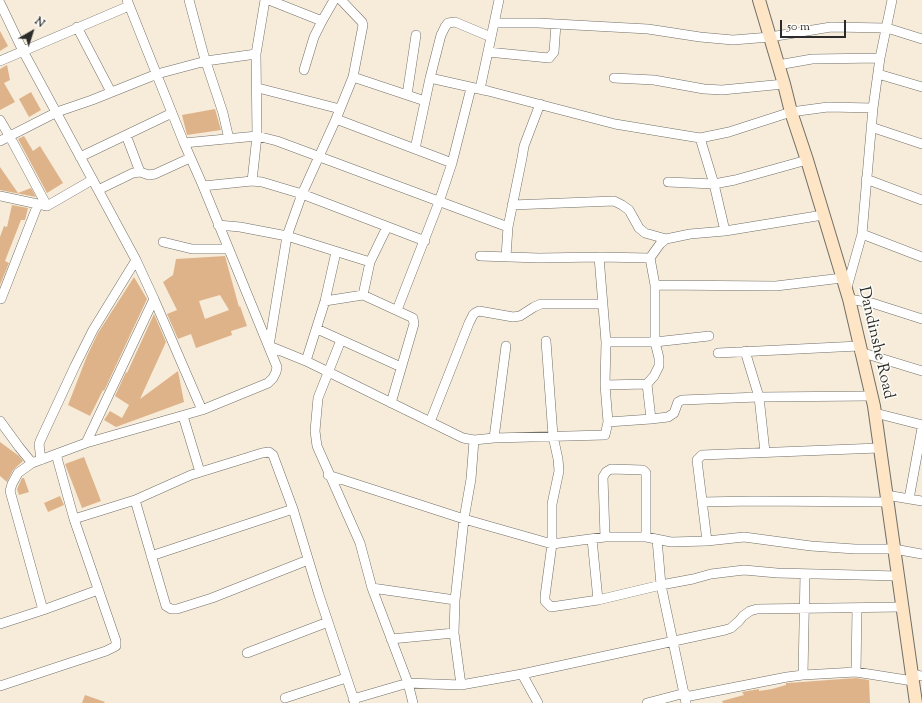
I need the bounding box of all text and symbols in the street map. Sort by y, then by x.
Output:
north arrow [12,12,52,52]
scale bar [782,12,848,38]
text: N [31,14,48,32]
text: 50 m [787,18,810,36]
street label: Dandinshe Road [853,285,897,401]

